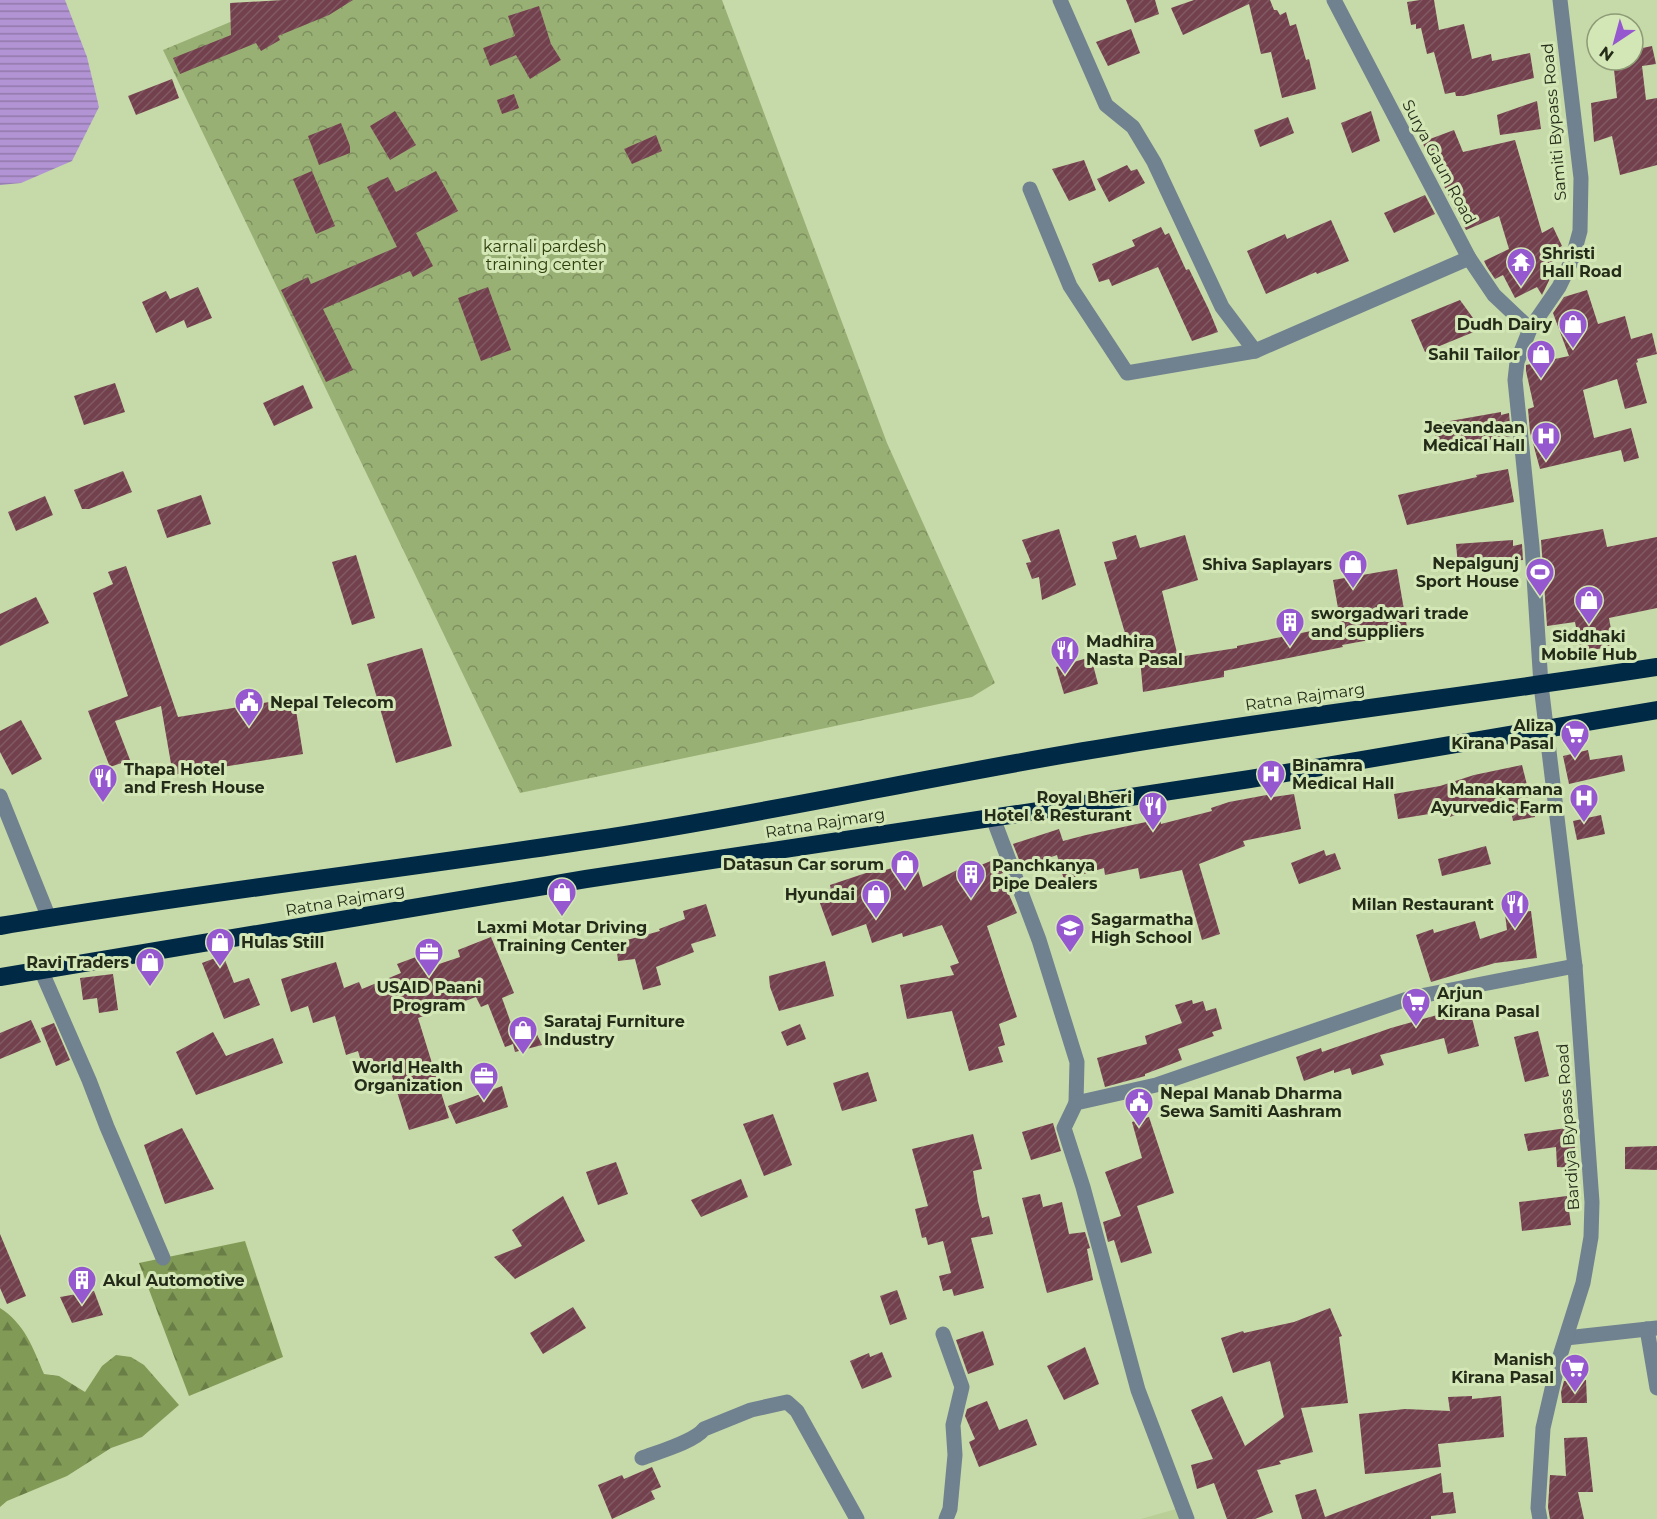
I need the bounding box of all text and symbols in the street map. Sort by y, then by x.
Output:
north arrow [1585,12,1645,72]
street label: Samiti Bypass Road [1538,42,1570,202]
text: N [1596,42,1617,65]
street label: Surya Gaun Road [1398,96,1480,228]
park label: karnali pardesh training center [483,237,607,274]
place label: Shristi Hall Road [1542,244,1622,281]
temple icon: Shristi Hall Road [1505,246,1537,288]
shop icon: Dudh Dairy [1557,308,1589,350]
place label: Dudh Dairy [1457,315,1552,334]
shop icon: Sahil Tailor [1525,338,1557,380]
place label: Sahil Tailor [1428,345,1520,364]
place label: Jeevandaan Medical Hall [1423,418,1525,455]
hospital icon: Jeevandaan Medical Hall [1530,420,1562,462]
shop icon: Shiva Saplayars [1337,548,1369,590]
place label: Nepalgunj Sport House [1416,554,1519,591]
place label: Shiva Saplayars [1202,555,1332,574]
sports icon: Nepalgunj Sport House [1524,556,1556,598]
shop icon: Siddhaki Mobile Hub [1573,584,1605,626]
place label: sworgadwari trade and suppliers [1311,604,1469,641]
building icon: sworgadwari trade and suppliers [1274,606,1306,648]
place label: Siddhaki Mobile Hub [1541,627,1637,664]
place label: Madhira Nasta Pasal [1086,632,1183,669]
restaurant icon: Madhira Nasta Pasal [1049,634,1081,676]
street label: Ratna Rajmarg [1244,679,1366,715]
public building icon: Nepal Telecom [233,686,265,728]
place label: Nepal Telecom [270,693,394,712]
place label: Aliza Kirana Pasal [1451,716,1554,753]
supermarket icon: Aliza Kirana Pasal [1559,718,1591,760]
place label: Binamra Medical Hall [1292,756,1394,793]
hospital icon: Binamra Medical Hall [1255,758,1287,800]
place label: Thapa Hotel and Fresh House [124,760,265,797]
restaurant icon: Thapa Hotel and Fresh House [87,762,119,804]
place label: Manakamana Ayurvedic Farm [1430,780,1563,817]
hospital icon: Manakamana Ayurvedic Farm [1568,782,1600,824]
place label: Royal Bheri Hotel & Resturant [984,788,1132,825]
restaurant icon: Royal Bheri Hotel & Resturant [1137,790,1169,832]
street label: Ratna Rajmarg [764,804,886,842]
shop icon: Datasun Car sorum [889,848,921,890]
place label: Datasun Car sorum [723,855,884,874]
place label: Panchkanya Pipe Dealers [992,856,1098,893]
building icon: Panchkanya Pipe Dealers [955,858,987,900]
shop icon: Laxmi Motar Driving Training Center [546,876,578,918]
shop icon: Hyundai [860,878,892,920]
street label: Ratna Rajmarg [284,880,406,920]
place label: Hyundai [785,885,855,904]
restaurant icon: Milan Restaurant [1499,888,1531,930]
place label: Milan Restaurant [1352,895,1494,914]
place label: Sagarmatha High School [1091,910,1194,947]
school or university icon: Sagarmatha High School [1054,912,1086,954]
place label: Laxmi Motar Driving Training Center [477,918,647,955]
shop icon: Hulas Still [204,926,236,968]
place label: Hulas Still [241,933,324,952]
office icon: USAID Paani Program [413,936,445,978]
shop icon: Ravi Traders [134,946,166,988]
place label: Ravi Traders [26,953,129,972]
place label: USAID Paani Program [376,978,482,1015]
place label: Arjun Kirana Pasal [1436,984,1540,1021]
supermarket icon: Arjun Kirana Pasal [1400,986,1432,1028]
place label: Sarataj Furniture Industry [544,1012,685,1049]
shop icon: Sarataj Furniture Industry [507,1014,539,1056]
street label: Bardiya Bypass Road [1553,1043,1583,1211]
place label: World Health Organization [352,1058,463,1095]
office icon: World Health Organization [468,1060,500,1102]
place label: Nepal Manab Dharma Sewa Samiti Aashram [1160,1084,1342,1121]
public building icon: Nepal Manab Dharma Sewa Samiti Aashram [1123,1086,1155,1128]
building icon: Akul Automotive [66,1264,98,1306]
place label: Akul Automotive [102,1271,245,1290]
place label: Manish Kirana Pasal [1451,1350,1554,1387]
supermarket icon: Manish Kirana Pasal [1559,1352,1591,1394]

